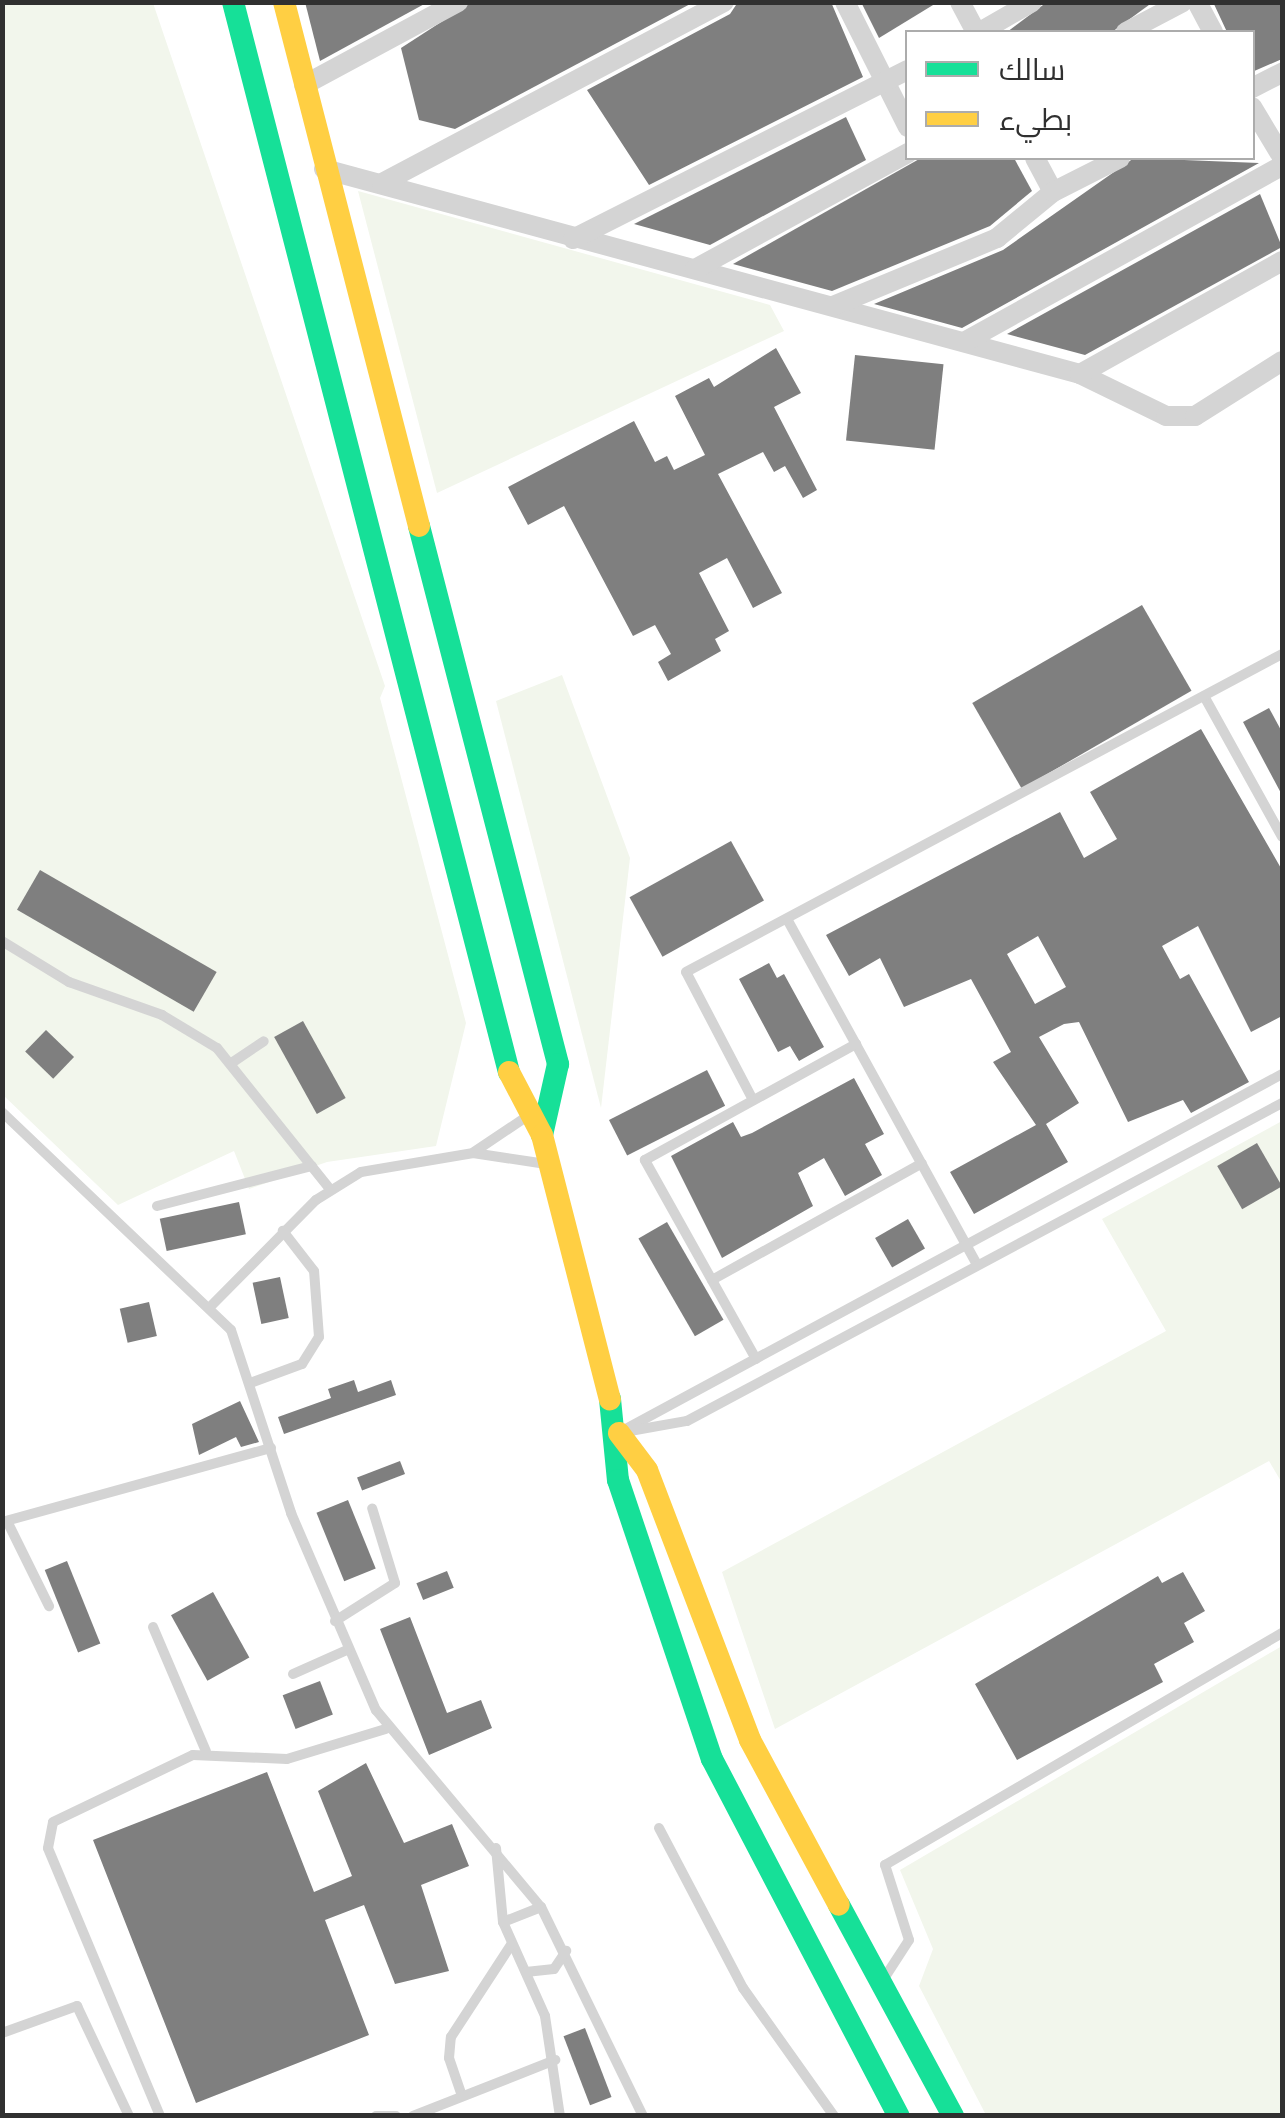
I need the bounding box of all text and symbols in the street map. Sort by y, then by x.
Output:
legend [905,30,1255,160]
text: سالك [999,52,1065,88]
text: بطيء [999,102,1072,138]

